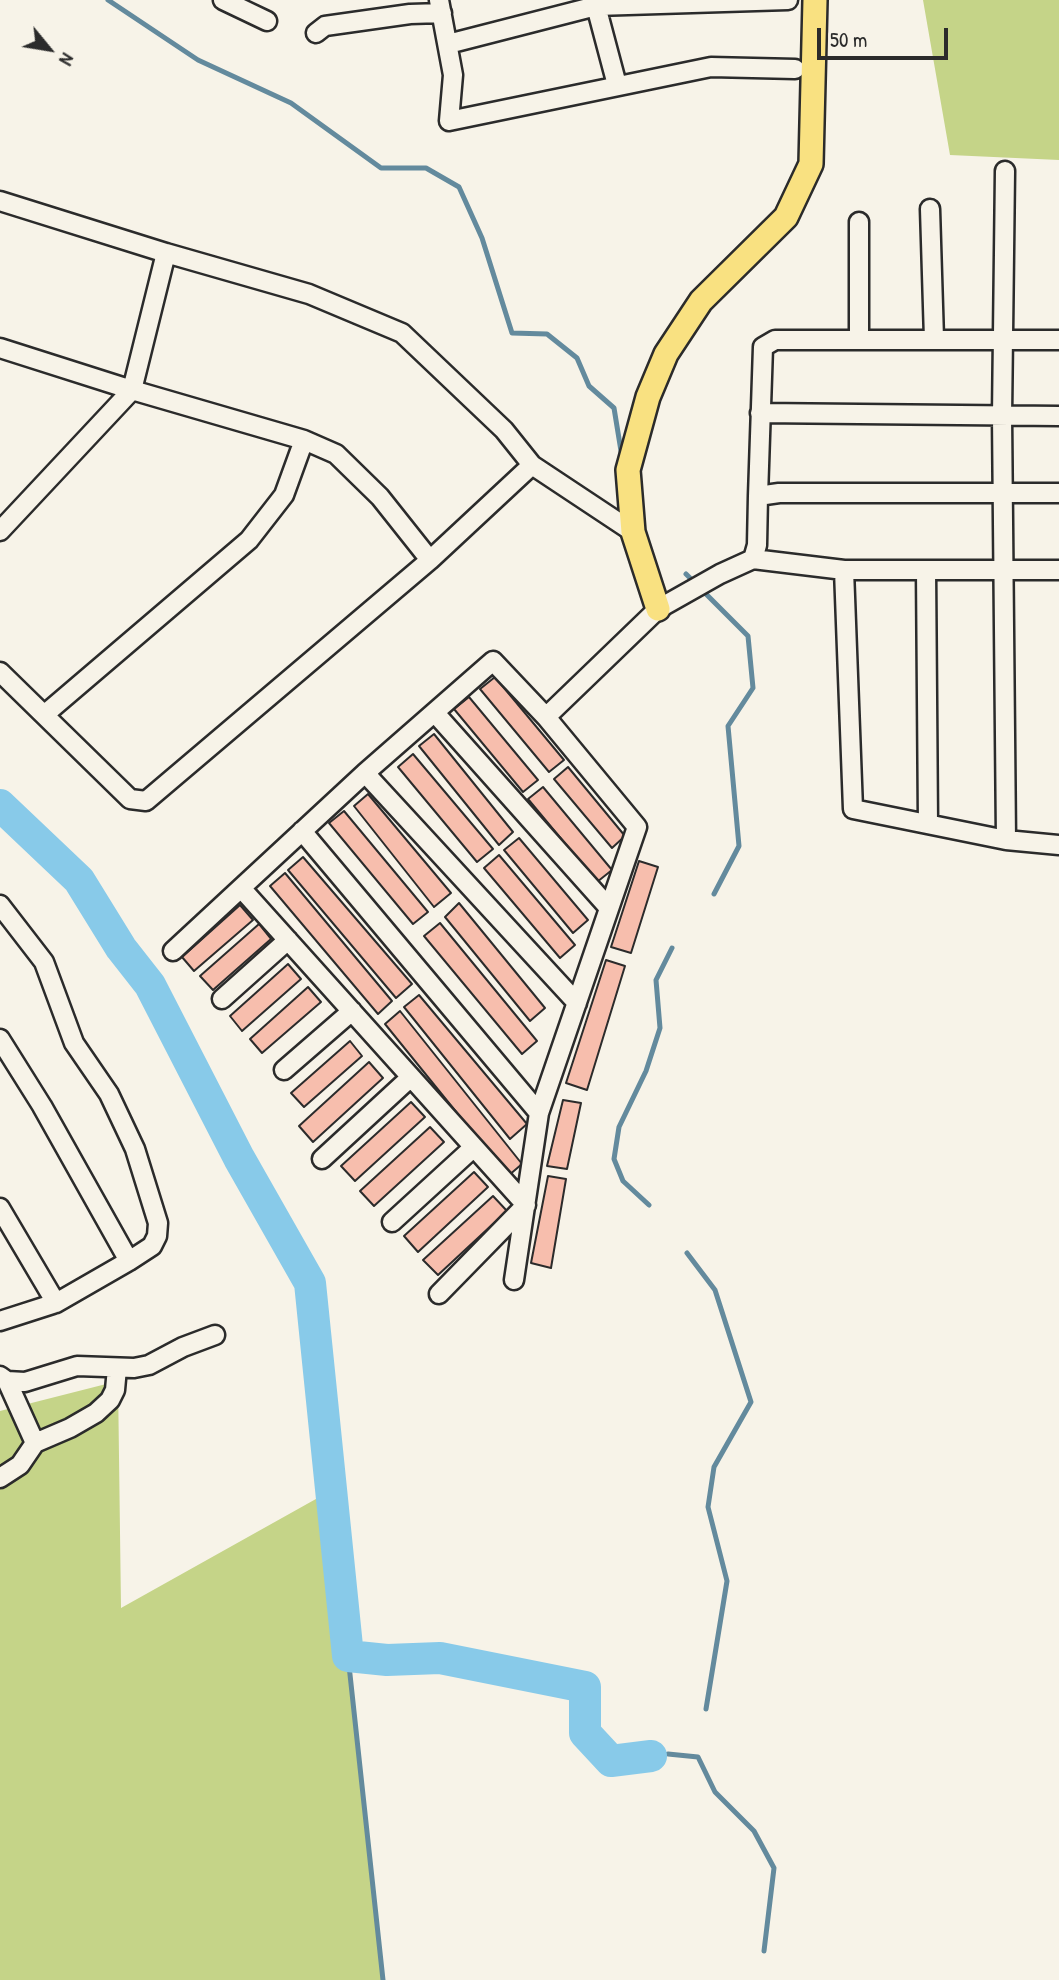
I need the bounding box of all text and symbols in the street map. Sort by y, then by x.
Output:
north arrow [14,14,84,84]
scale bar [821,14,952,58]
text: 50 m [830,25,867,54]
text: N [53,49,81,70]

